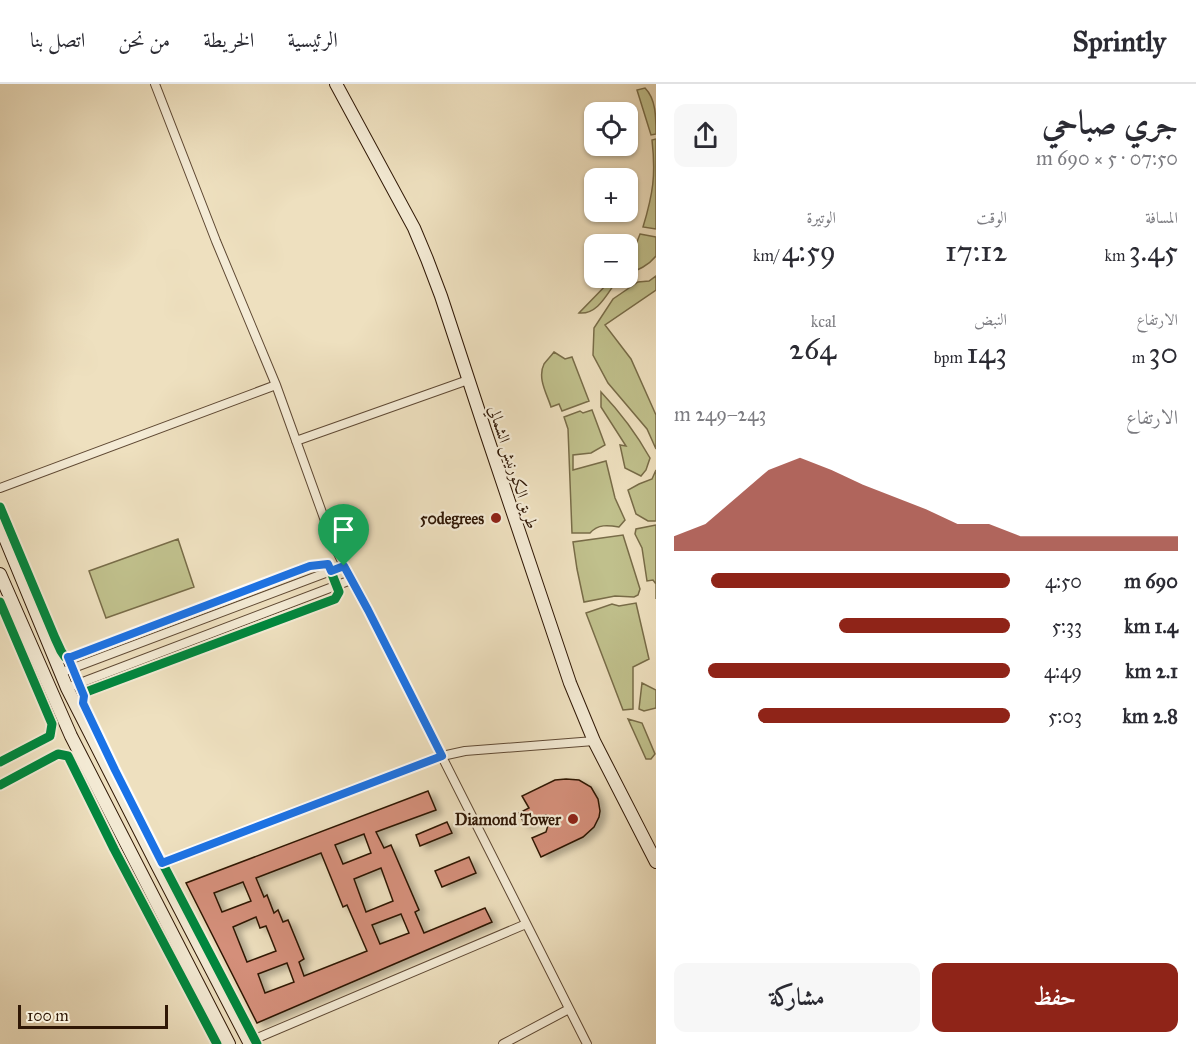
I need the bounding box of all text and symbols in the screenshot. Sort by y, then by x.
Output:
text: Sprintly [1073,24,1166,59]
text: اتصل بنا [30,27,85,53]
text: من نحن [118,27,170,53]
text: الخريطة [203,27,254,53]
text: الرئيسية [287,27,338,53]
map controls [584,102,638,288]
button: locate [584,102,638,156]
text: جري صباحي [1042,103,1178,143]
button: share [674,104,737,167]
text: 07:50 · 5 × 690 m [1036,146,1178,170]
button: + [584,168,638,222]
text: الوتيرة [806,208,836,227]
text: الوقت [976,208,1007,227]
text: المسافة [1145,208,1178,227]
text: 4:59 [782,233,836,269]
text: 17:12 [945,233,1007,269]
text: 3.45 [1129,233,1178,269]
button: − [584,234,638,288]
text: /km [753,246,782,265]
text: km [1104,246,1129,265]
text: النبض [974,310,1007,329]
text: الارتفاع [1136,310,1178,329]
text: kcal [811,312,836,331]
text: 264 [789,331,836,367]
text: 143 [966,335,1007,371]
text: 30 [1149,335,1178,371]
text: bpm [934,348,966,367]
text: m [1132,348,1149,367]
text: 243–249 m [674,402,766,426]
street label: طريق الكورنيش الشمالي [482,403,542,532]
text: الارتفاع [1126,405,1178,429]
pin [318,504,369,566]
place label: 50degrees [420,509,484,529]
marker: 50degrees [489,511,503,525]
icon: arrive [327,513,360,546]
text: 4:50 [1045,569,1082,593]
text: 690 m [1124,569,1178,593]
text: 5:33 [1052,614,1082,638]
text: 1.4 km [1124,614,1178,638]
text: 4:49 [1044,659,1082,683]
text: 2.1 km [1125,659,1178,683]
text: 5:03 [1048,704,1082,728]
text: 2.8 km [1123,704,1178,728]
place label: Diamond Tower [455,810,562,829]
marker: Diamond Tower [566,812,580,826]
button: مشاركة [674,963,920,1032]
button: حفظ [932,963,1178,1032]
scale bar [18,1002,168,1030]
text: 100 m [27,1006,69,1025]

